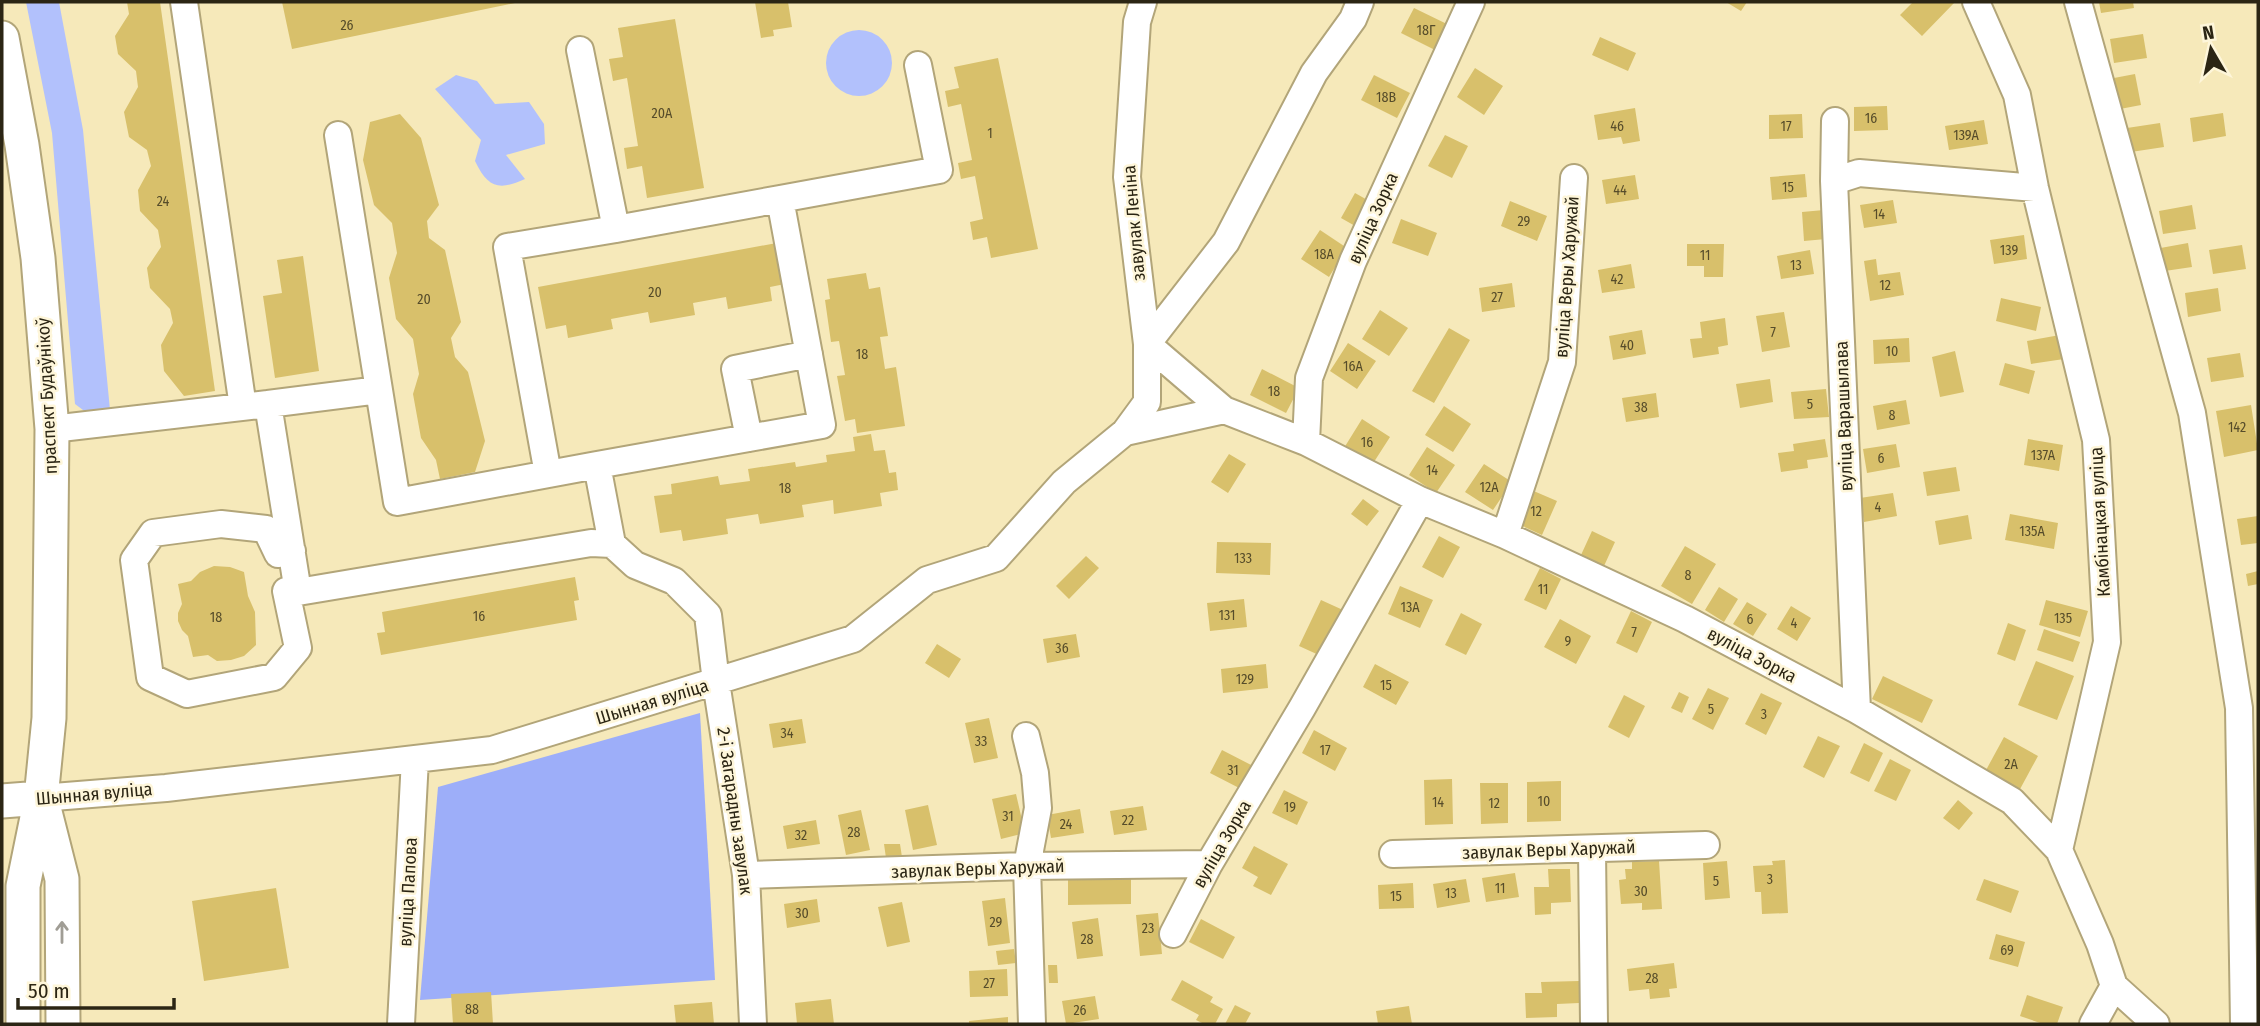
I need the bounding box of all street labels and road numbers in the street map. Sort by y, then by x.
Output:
street label: завулак Леніна [1118,164,1150,282]
street label: вуліца Зорка [1343,169,1403,267]
street label: вуліца Веры Харужай [1550,195,1584,359]
street label: праспект Будаўнікоў [32,317,62,475]
street label: вуліца Варашылава [1830,340,1858,492]
street label: Камбінацкая вуліца [2085,446,2115,597]
street label: вуліца Зорка [1704,622,1800,688]
street label: Шынная вуліца [593,674,711,730]
street label: 2-і Загарадны завулак [712,726,758,897]
street label: Шынная вуліца [35,778,153,810]
street label: вуліца Зорка [1188,796,1256,892]
street label: завулак Веры Харужай [1462,836,1636,864]
street label: вуліца Папова [394,837,422,947]
street label: завулак Веры Харужай [891,855,1065,883]

